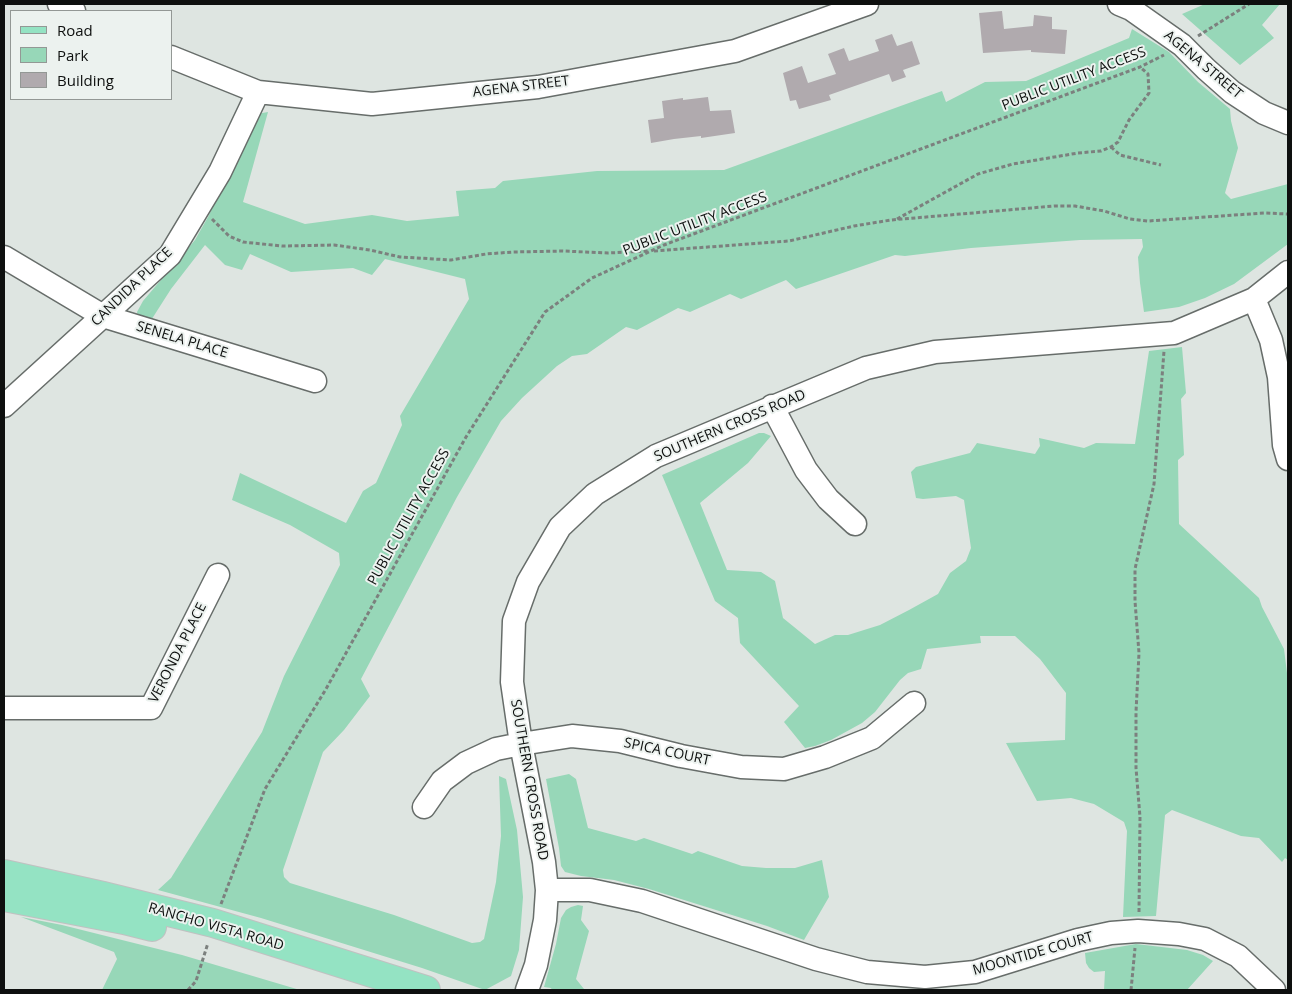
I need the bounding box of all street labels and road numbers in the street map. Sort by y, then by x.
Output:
street label: AGENA STREET [1160,27,1246,103]
street label: PUBLIC UTILITY ACCESS [999,44,1149,114]
street label: AGENA STREET [472,73,570,101]
street label: PUBLIC UTILITY ACCESS [620,189,770,259]
street label: CANDIDA PLACE [88,244,176,330]
street label: SENELA PLACE [134,318,230,362]
street label: SOUTHERN CROSS ROAD [652,386,808,466]
street label: PUBLIC UTILITY ACCESS [365,446,453,588]
street label: VERONDA PLACE [146,600,210,706]
street label: SOUTHERN CROSS ROAD [507,698,551,862]
street label: SPICA COURT [622,735,712,769]
street label: RANCHO VISTA ROAD [146,900,286,954]
street label: MOONTIDE COURT [971,929,1095,979]

